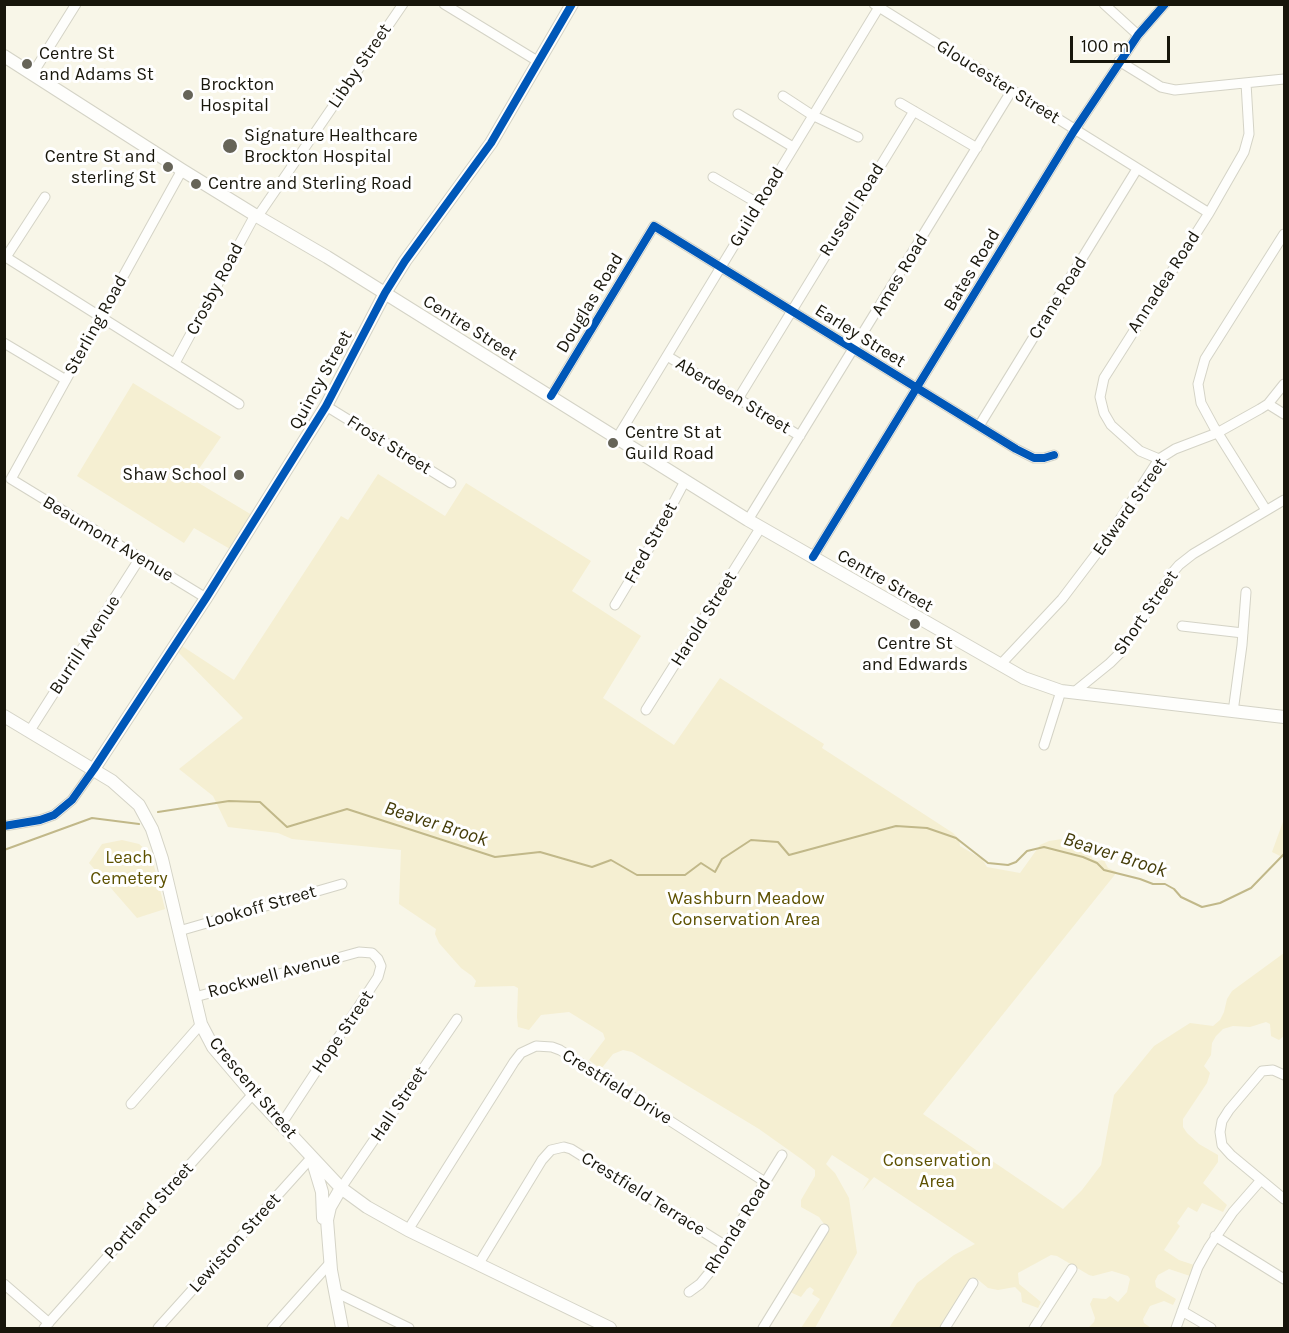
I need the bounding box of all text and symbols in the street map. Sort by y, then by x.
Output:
street label: Libby Street [324,20,396,112]
scale bar [1073,24,1174,62]
street label: Gloucester Street [932,35,1064,129]
text: 100 m [1081,35,1129,57]
place label: Centre St and Adams St [39,43,154,86]
marker: Centre St and Adams St [20,57,34,71]
place label: Brockton Hospital [200,74,274,116]
marker: Brockton Hospital [181,88,195,102]
place label: Signature Healthcare Brockton Hospital [244,125,418,168]
marker: Signature Healthcare Brockton Hospital [221,137,239,155]
place label: Centre St and sterling St [45,146,156,188]
street label: Russell Road [815,159,889,261]
marker: Centre St and sterling St [161,160,175,174]
street label: Guild Road [725,163,789,251]
place label: Centre and Sterling Road [208,173,412,195]
marker: Centre and Sterling Road [189,177,203,191]
street label: Bates Road [939,225,1005,315]
street label: Annadea Road [1123,227,1205,337]
street label: Ames Road [867,230,933,320]
street label: Crosby Road [182,239,248,339]
street label: Douglas Road [552,249,628,357]
street label: Crane Road [1024,253,1092,343]
street label: Sterling Road [60,271,132,379]
street label: Centre Street [419,290,521,366]
street label: Earley Street [811,300,909,372]
street label: Quincy Street [285,327,357,433]
street label: Aberdeen Street [672,353,794,439]
street label: Frost Street [343,410,435,480]
place label: Centre St at Guild Road [625,422,722,464]
marker: Centre St at Guild Road [606,436,620,450]
street label: Edward Street [1088,454,1172,560]
place label: Shaw School [122,464,227,486]
marker: Shaw School [232,468,246,482]
street label: Beaumont Avenue [39,491,177,587]
street label: Fred Street [620,499,682,587]
street label: Centre Street [833,545,937,617]
street label: Short Street [1109,566,1183,660]
street label: Harold Street [666,568,742,670]
street label: Burrill Avenue [45,591,125,699]
marker: Centre St and Edwards [908,617,922,631]
place label: Centre St and Edwards [862,633,968,676]
water label: Beaver Brook [381,796,491,852]
water label: Beaver Brook [1060,827,1170,883]
park label: Leach Cemetery [90,847,168,890]
street label: Lookoff Street [203,881,319,933]
park label: Washburn Meadow Conservation Area [668,888,824,930]
street label: Rockwell Avenue [205,947,343,1003]
street label: Hope Street [307,986,379,1078]
street label: Crescent Street [204,1033,302,1143]
street label: Crestfield Drive [558,1045,676,1129]
street label: Hall Street [366,1062,432,1146]
street label: Crestfield Terrace [577,1147,709,1241]
park label: Conservation Area [883,1150,991,1192]
street label: Portland Street [100,1158,198,1264]
street label: Rhonda Road [700,1174,776,1278]
street label: Lewiston Street [185,1189,285,1297]

